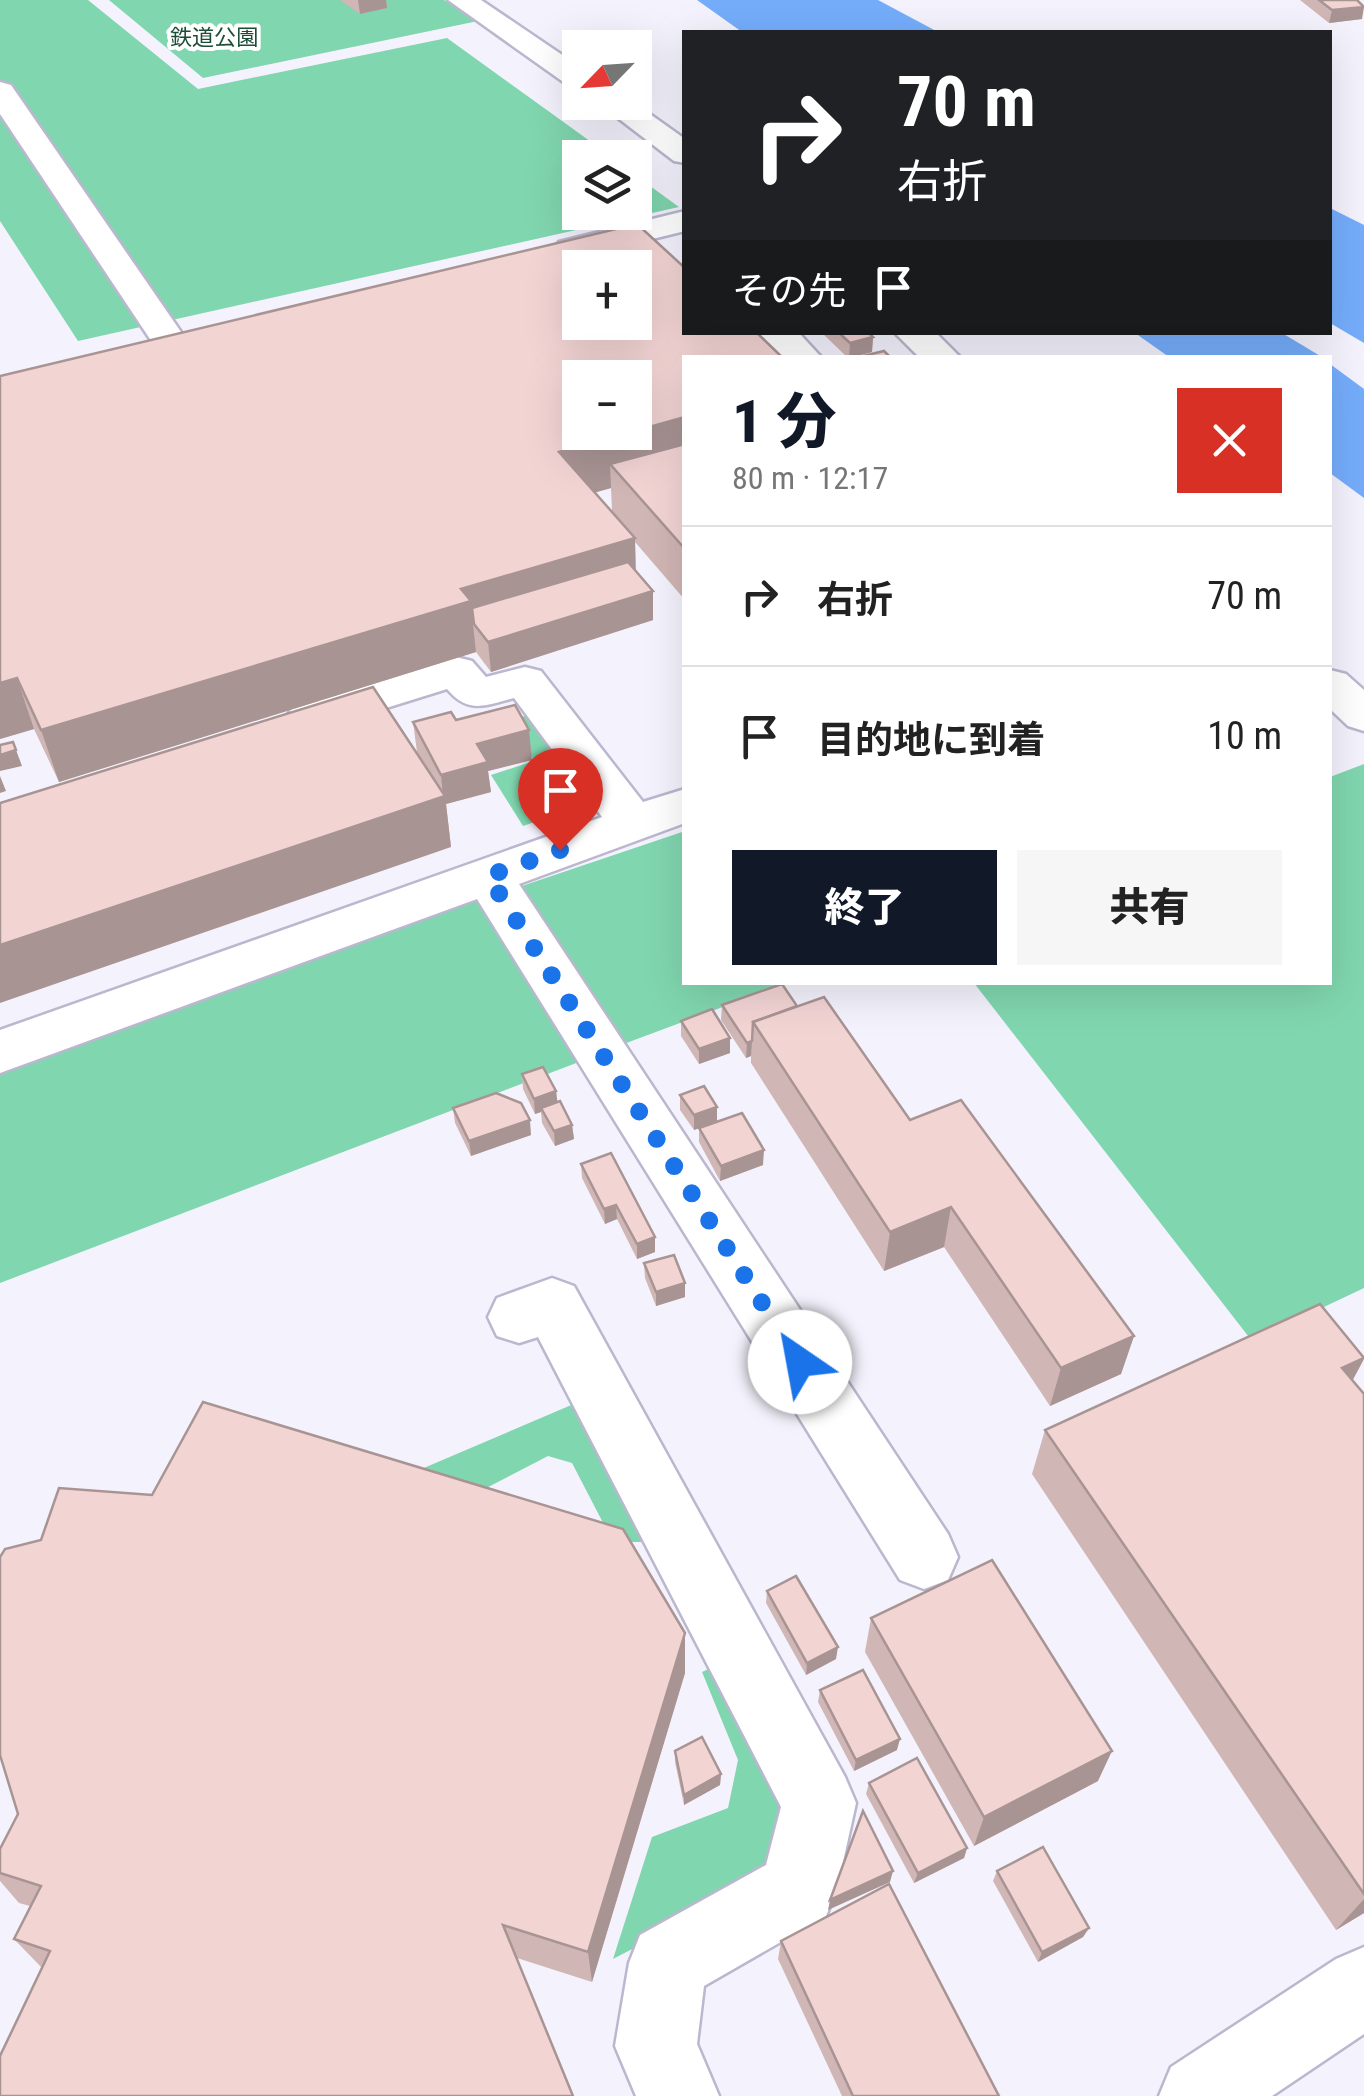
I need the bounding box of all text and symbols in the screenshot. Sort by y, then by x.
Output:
park label: 鉄道公園 [170,25,258,50]
north arrow [562,30,652,120]
map controls [562,30,652,450]
text: 70 m [897,61,1036,143]
icon: right [732,70,862,200]
button: layers [562,140,652,230]
text: 右折 [897,155,987,208]
button: + [562,250,652,340]
icon: arrive [866,260,921,315]
text: その先 [732,269,846,313]
button: − [562,360,652,450]
text: 1 分 [732,386,836,457]
button: close [1177,388,1282,493]
text: 80 m · 12:17 [732,459,888,497]
icon: right [732,569,787,624]
text: 70 m [1207,574,1282,618]
text: 右折 [817,578,893,622]
icon: arrive [732,709,787,764]
text: 10 m [1207,714,1282,758]
text: 目的地に到着 [817,718,1045,762]
pin [518,748,603,851]
icon: arrive [533,763,588,818]
button: 終了 [732,850,997,965]
button: 共有 [1017,850,1282,965]
position arrow [748,1310,852,1414]

